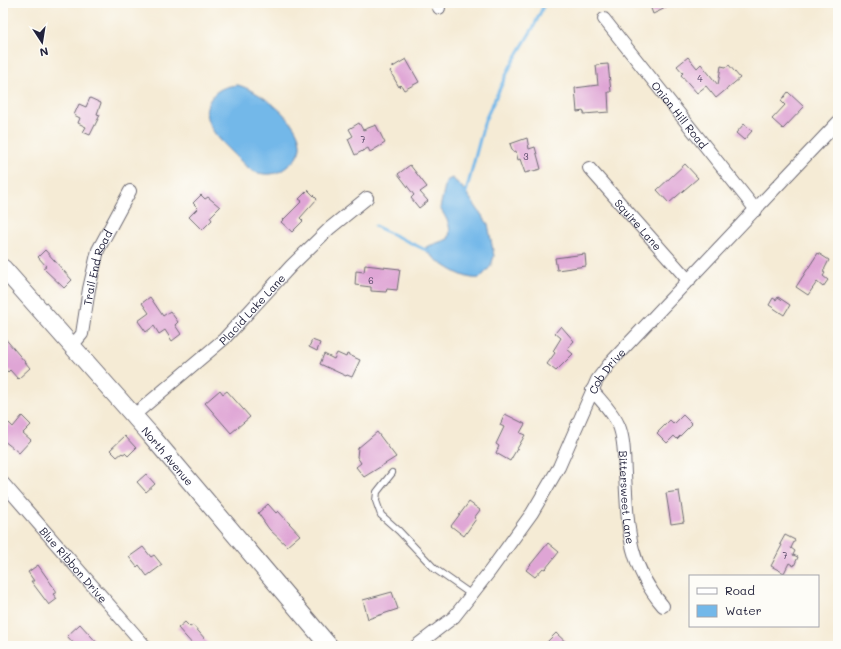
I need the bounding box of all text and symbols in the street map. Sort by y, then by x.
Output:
north arrow [22,22,62,62]
text: N [39,44,50,60]
house number: 4 [697,73,703,84]
street label: Onion Hill Road [649,78,711,151]
house number: 7 [360,134,366,145]
house number: 3 [523,151,529,162]
street label: Squire Lane [612,195,666,253]
street label: Trail End Road [79,227,115,306]
street label: Placid Lake Lane [216,270,288,348]
house number: 6 [368,275,374,286]
street label: Cob Drive [584,344,628,396]
street label: North Avenue [139,423,198,488]
street label: Bittersweet Lane [616,450,639,545]
street label: Blue Ribbon Drive [37,523,111,606]
house number: 7 [782,550,788,561]
legend [689,575,819,627]
text: Road [725,582,755,598]
text: Water [725,602,762,618]

